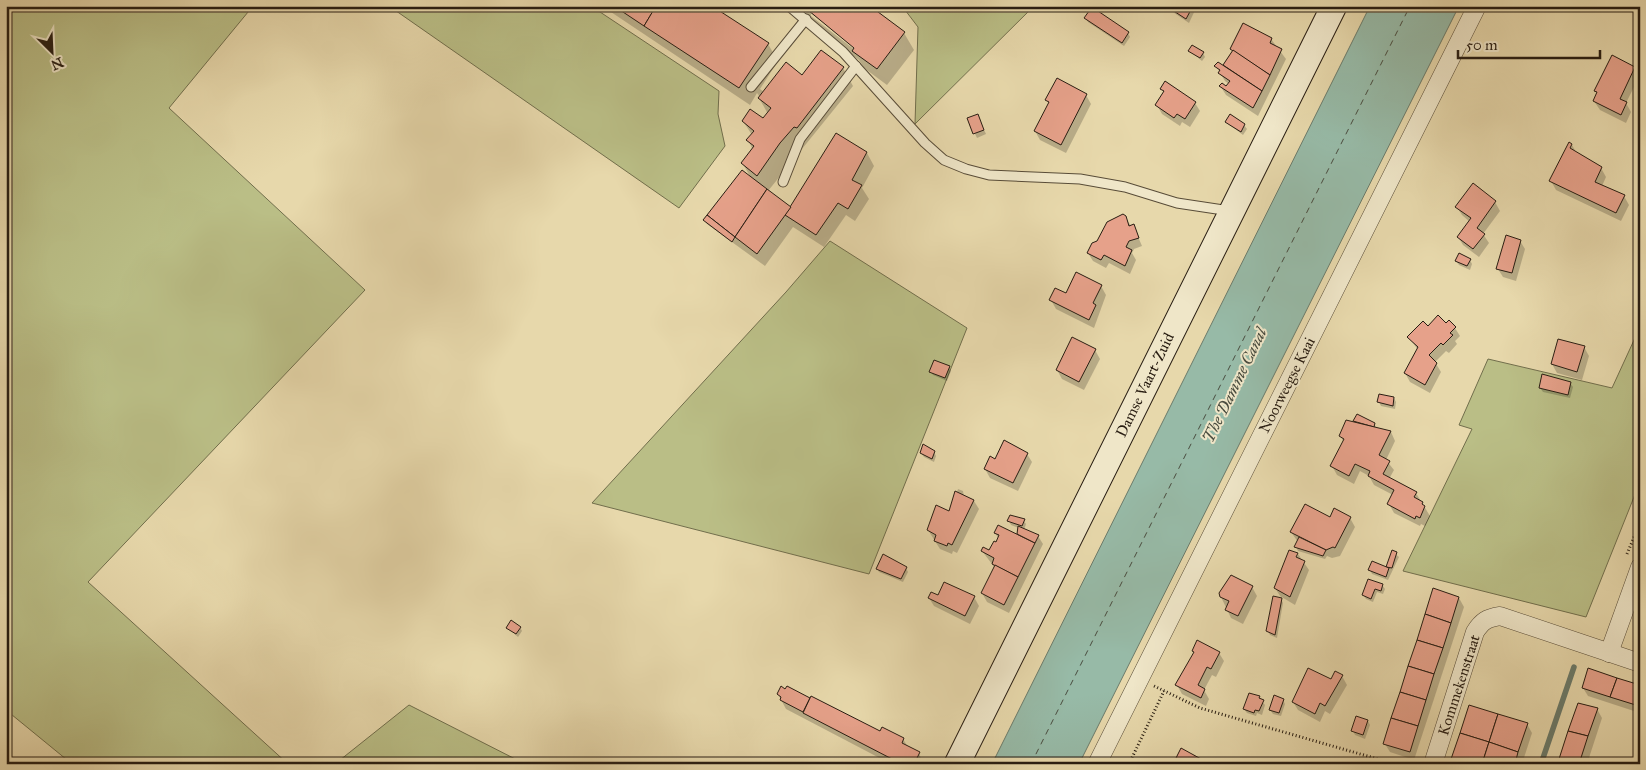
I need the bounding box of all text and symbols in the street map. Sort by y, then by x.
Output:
north arrow [28,28,78,78]
scale bar [1458,28,1601,60]
text: 50 m [1466,36,1498,54]
text: N [48,53,66,74]
water label: The Damme Canal [1199,323,1271,446]
street label: Damse Vaart-Zuid [1112,330,1178,440]
street label: Noorweegse Kaai [1255,334,1319,436]
street label: Kommekenstraat [1434,632,1484,738]

